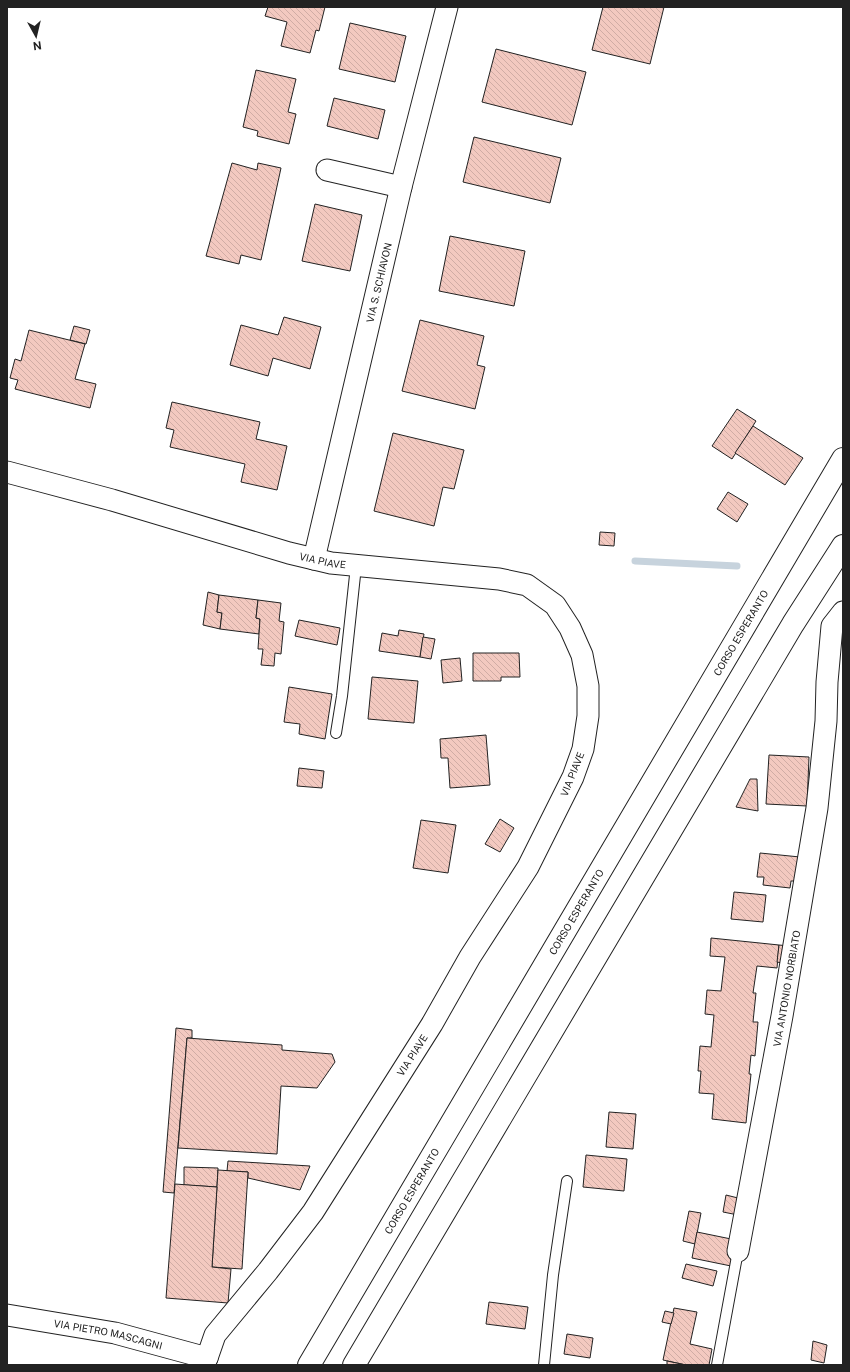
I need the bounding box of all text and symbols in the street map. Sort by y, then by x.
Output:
north arrow [16,16,56,56]
text: N [32,39,42,52]
street label: VIA S. SCHIAVON [364,241,394,324]
street label: VIA PIAVE [298,550,347,570]
street label: CORSO ESPERANTO [711,588,771,678]
street label: VIA PIAVE [558,750,586,798]
street label: CORSO ESPERANTO [546,867,606,957]
street label: VIA ANTONIO NORBIATO [770,929,802,1048]
street label: VIA PIAVE [394,1032,430,1078]
street label: CORSO ESPERANTO [382,1146,441,1236]
street label: VIA PIETRO MASCAGNI [53,1317,164,1352]

